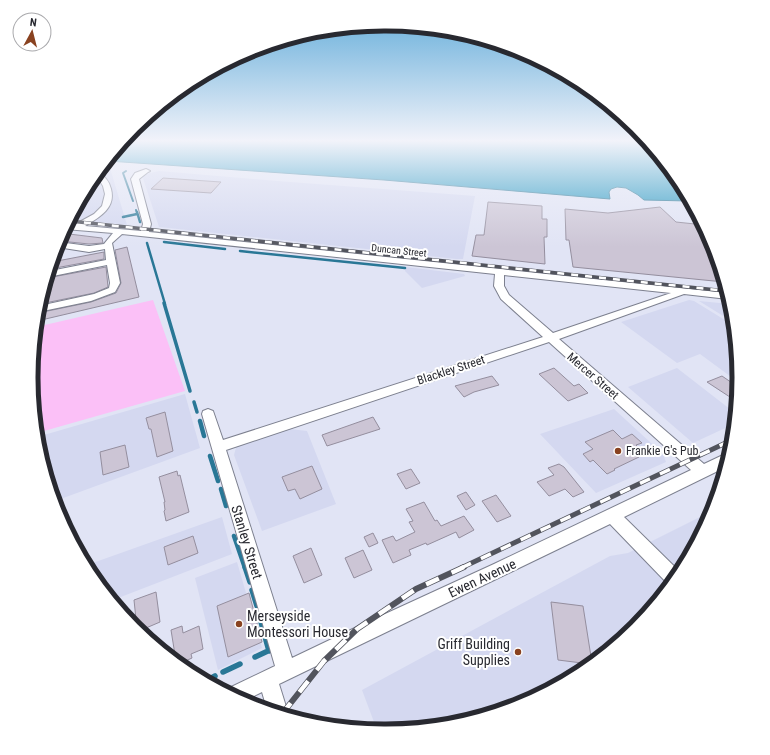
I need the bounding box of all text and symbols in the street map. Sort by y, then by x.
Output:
north arrow [12,12,52,52]
text: N [29,16,38,29]
street label: Duncan Street [371,242,427,259]
street label: Mercer Street [564,350,622,403]
street label: Blackley Street [415,352,487,388]
place label: Frankie G's Pub [626,444,699,458]
marker: Frankie G's Pub [613,446,623,456]
street label: Stanley Street [228,503,266,581]
street label: Ewen Avenue [446,555,519,601]
place label: Merseyside Montessori House [247,608,348,640]
marker: Merseyside Montessori House [234,619,244,629]
place label: Griff Building Supplies [437,636,510,668]
marker: Griff Building Supplies [513,647,523,657]

